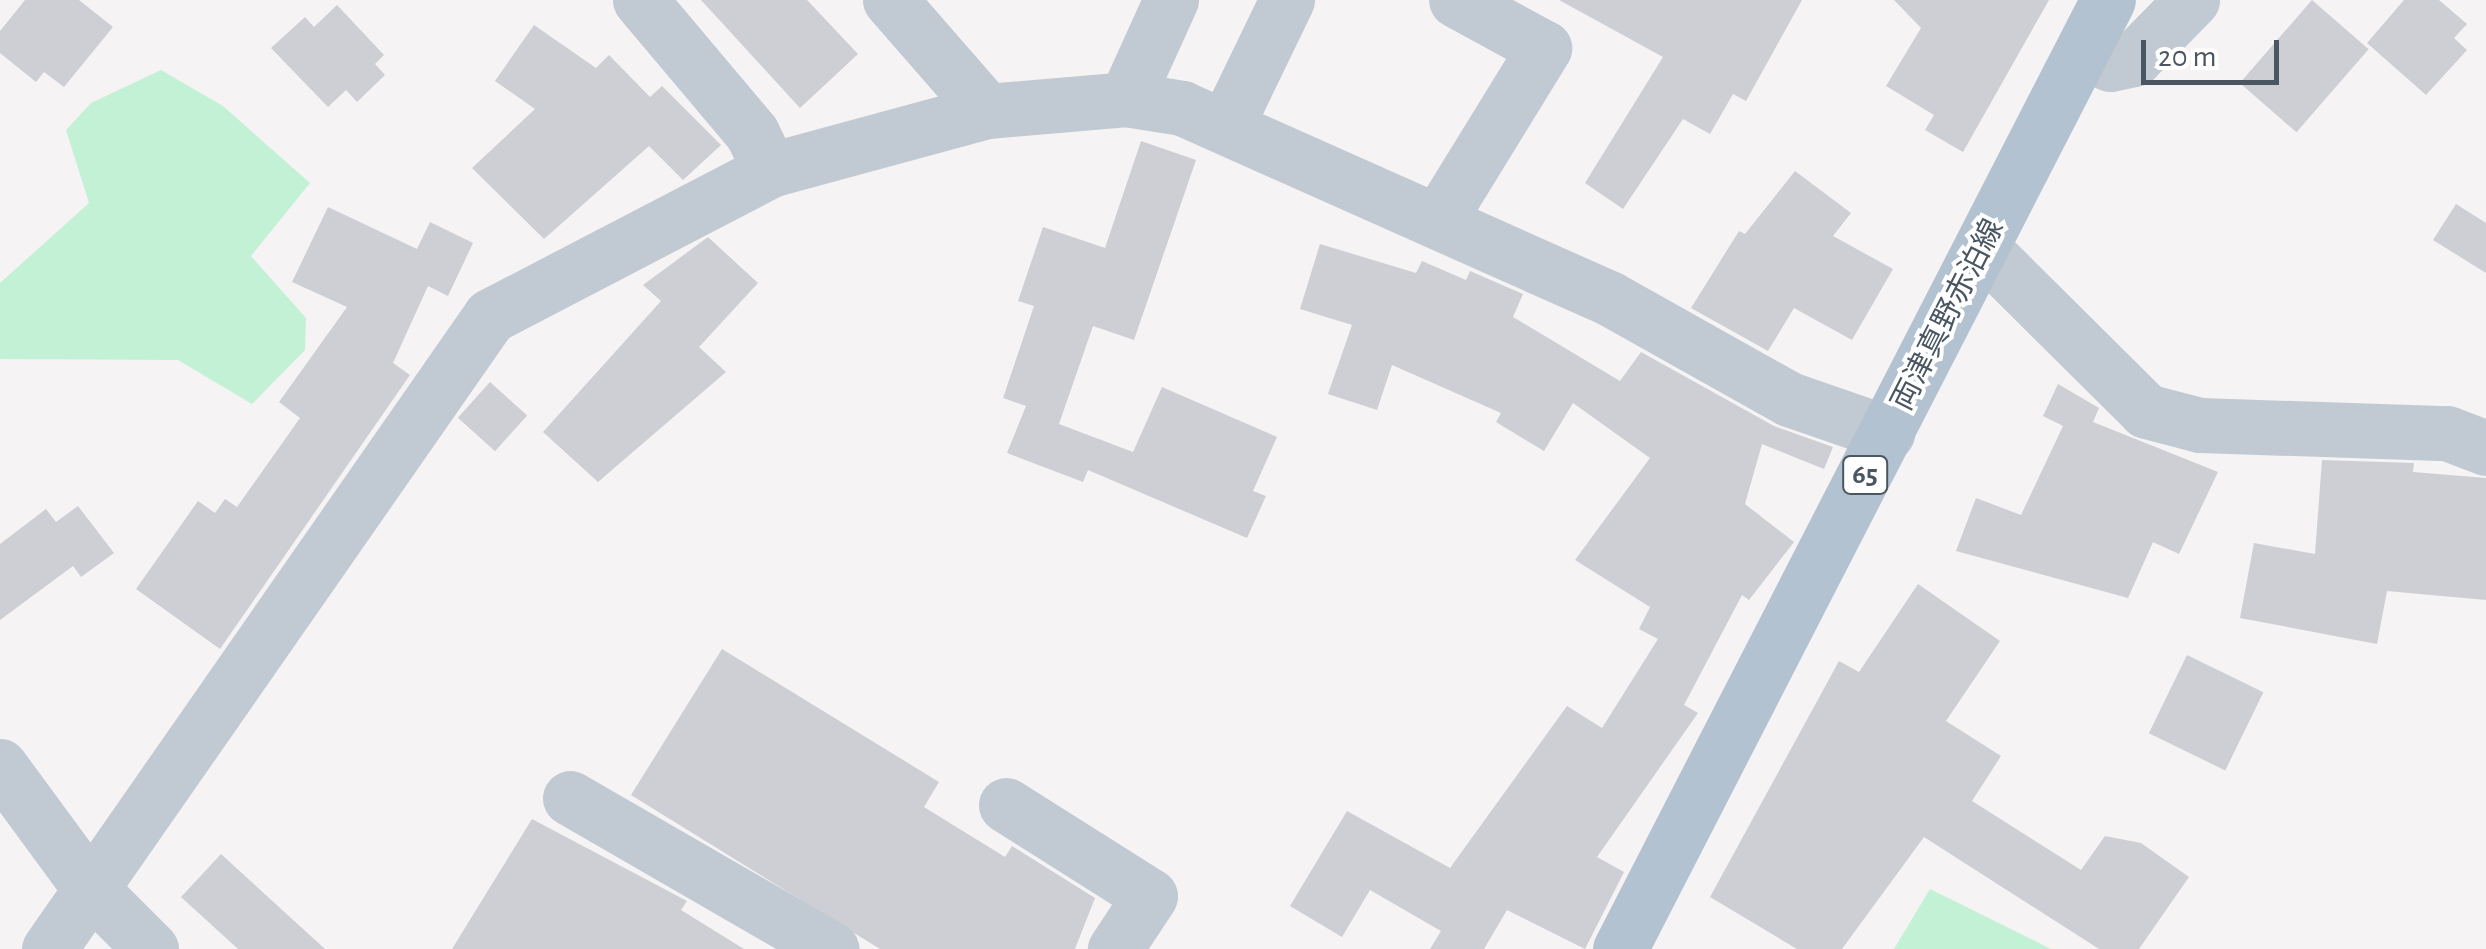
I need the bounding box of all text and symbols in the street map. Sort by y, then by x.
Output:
scale bar [2146,20,2284,82]
text: 20 m [2158,42,2216,72]
street label: 両津真野赤泊線 [1884,213,2012,417]
road number: 65 [1840,452,1890,498]

